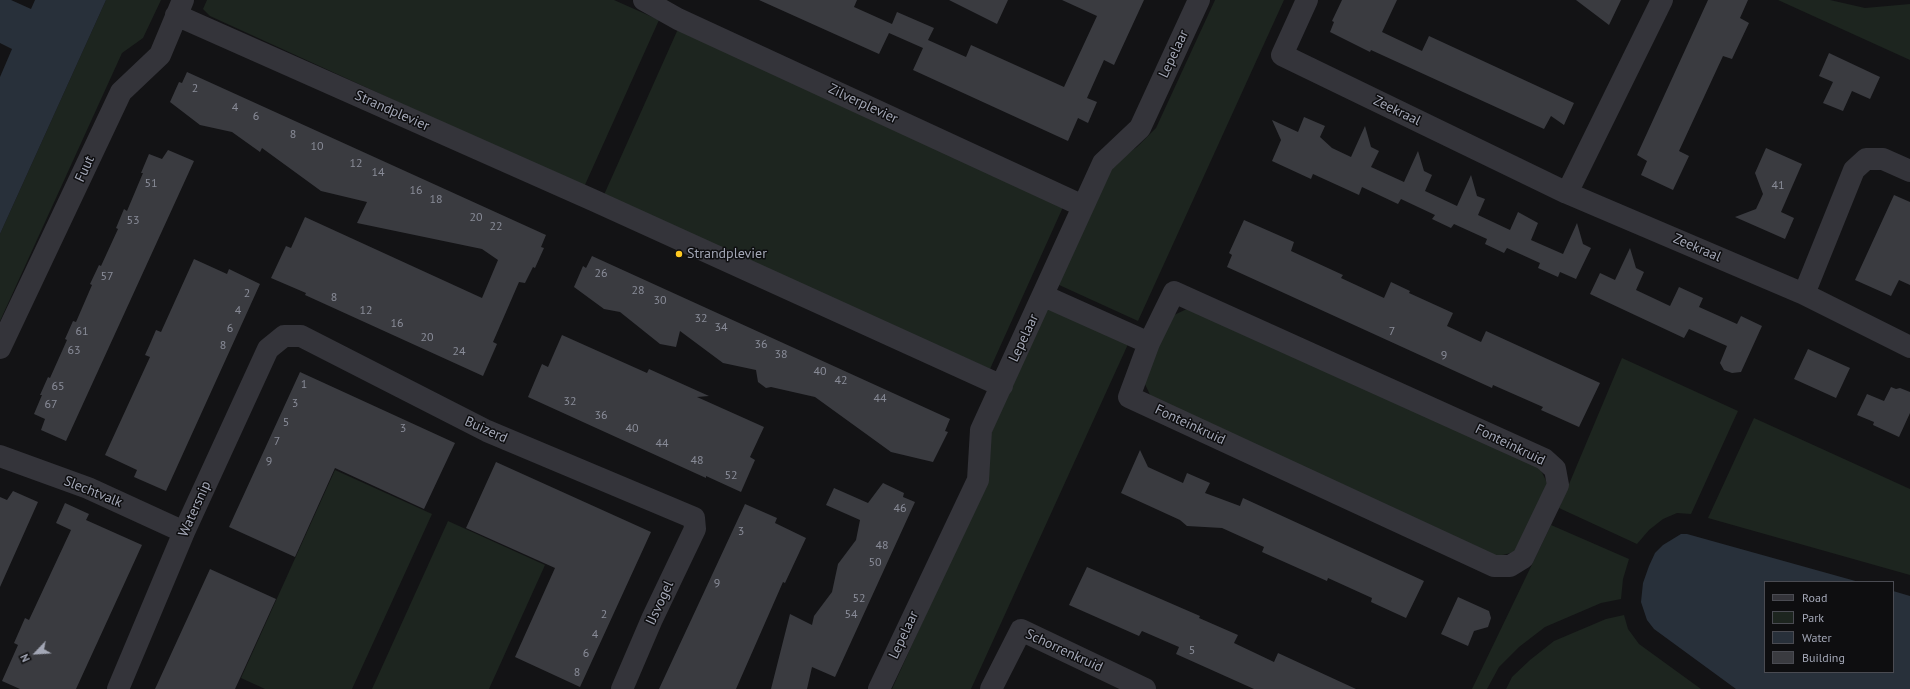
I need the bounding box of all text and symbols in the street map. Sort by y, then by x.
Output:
street label: Lepelaar [1156,27,1192,81]
street label: Zilverplevier [826,81,900,127]
house number: 2 [192,82,198,96]
street label: Strandplevier [352,87,432,135]
street label: Zeekraal [1371,92,1423,130]
house number: 4 [232,101,238,115]
house number: 6 [253,110,259,124]
house number: 8 [290,128,296,142]
house number: 10 [310,140,324,154]
street label: Fuut [72,153,98,185]
house number: 12 [349,157,363,171]
house number: 14 [371,166,385,180]
house number: 51 [144,177,158,191]
house number: 41 [1771,179,1785,193]
house number: 16 [409,184,423,198]
house number: 18 [429,193,443,207]
house number: 20 [469,211,483,225]
house number: 53 [126,214,140,228]
house number: 22 [489,220,503,234]
street label: Zeekraal [1671,230,1723,266]
place label: Strandplevier [687,246,767,262]
marker: Strandplevier [674,249,684,259]
house number: 26 [594,267,608,281]
house number: 57 [100,270,114,284]
house number: 28 [631,284,645,298]
house number: 2 [244,287,250,301]
house number: 8 [331,291,337,305]
house number: 30 [653,294,667,308]
house number: 4 [235,304,241,318]
house number: 12 [359,304,373,318]
street label: Lepelaar [1006,311,1042,365]
house number: 32 [694,312,708,326]
house number: 16 [390,317,404,331]
house number: 34 [714,321,728,335]
house number: 6 [227,322,233,336]
house number: 61 [75,325,89,339]
house number: 7 [1389,325,1395,339]
house number: 20 [420,331,434,345]
house number: 36 [754,338,768,352]
house number: 8 [220,339,226,353]
house number: 63 [67,344,81,358]
house number: 24 [452,345,466,359]
house number: 38 [774,348,788,362]
house number: 9 [1441,349,1447,363]
house number: 40 [813,365,827,379]
house number: 42 [834,374,848,388]
house number: 1 [301,378,307,392]
house number: 65 [51,380,65,394]
house number: 44 [873,392,887,406]
house number: 32 [563,395,577,409]
house number: 3 [292,397,298,411]
house number: 67 [44,398,58,412]
street label: Fonteinkruid [1152,401,1228,449]
house number: 36 [594,409,608,423]
street label: Buizerd [462,413,510,447]
house number: 5 [283,416,289,430]
street label: Fonteinkruid [1472,421,1548,469]
house number: 3 [400,422,406,436]
house number: 40 [625,422,639,436]
house number: 7 [274,435,280,449]
house number: 44 [655,437,669,451]
house number: 48 [690,454,704,468]
house number: 9 [266,455,272,469]
house number: 52 [724,469,738,483]
street label: Slechtvalk [61,473,125,511]
street label: Watersnip [175,478,215,540]
house number: 46 [893,502,907,516]
house number: 3 [738,525,744,539]
house number: 48 [875,539,889,553]
house number: 50 [868,556,882,570]
house number: 9 [714,577,720,591]
street label: IJsvogel [642,578,678,628]
legend [1764,581,1894,673]
text: Road [1802,590,1827,605]
house number: 52 [852,592,866,606]
house number: 2 [601,608,607,622]
house number: 54 [844,608,858,622]
street label: Lepelaar [886,608,922,662]
text: Park [1802,610,1824,625]
street label: Schorrenkruid [1023,626,1105,676]
house number: 4 [592,628,598,642]
text: Water [1802,630,1832,645]
north arrow [16,633,56,673]
house number: 5 [1189,644,1195,658]
house number: 6 [583,647,589,661]
text: Building [1802,650,1845,665]
text: N [17,652,33,664]
house number: 8 [574,666,580,680]

